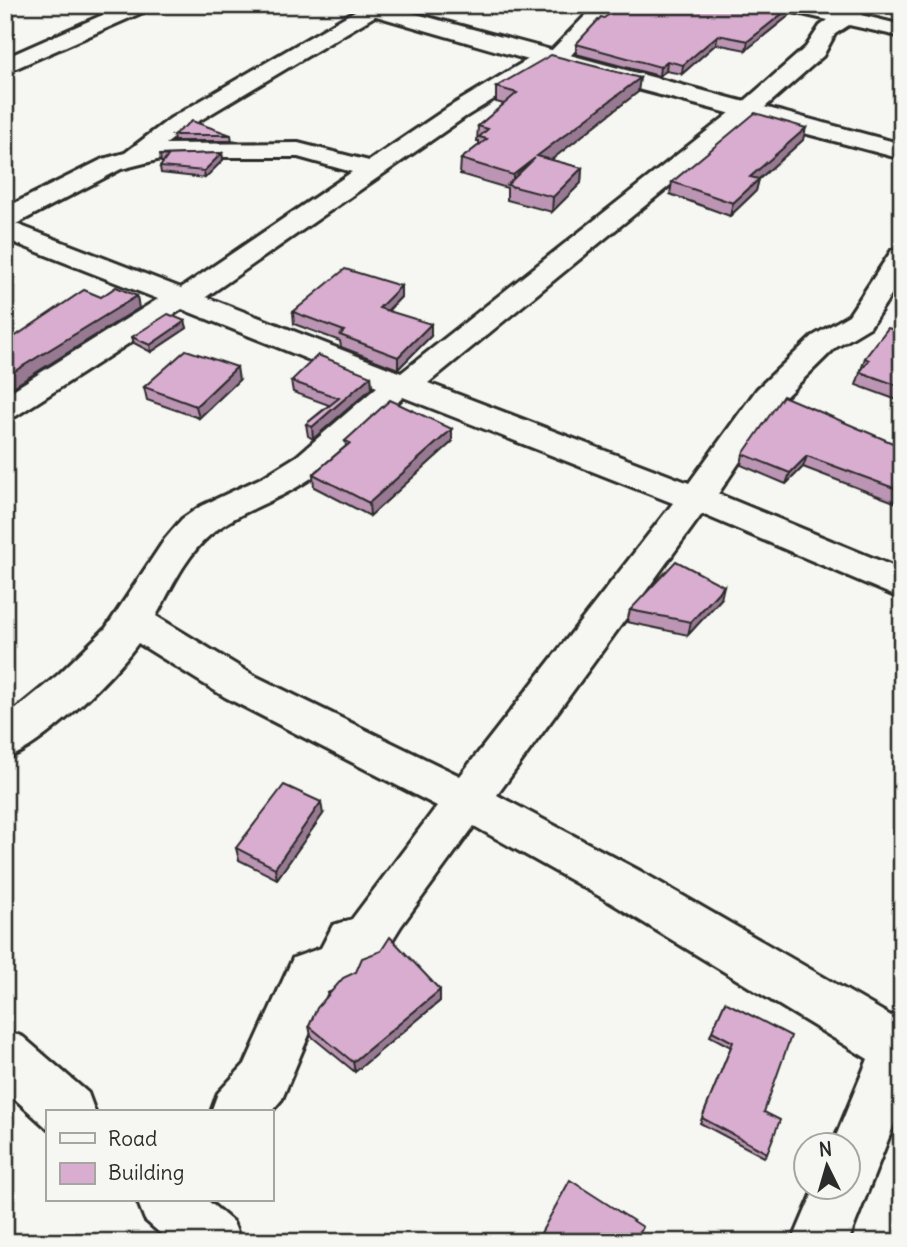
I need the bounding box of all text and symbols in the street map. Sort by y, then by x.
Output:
legend [46,1110,273,1202]
text: Road [108,1125,157,1152]
north arrow [792,1132,862,1202]
text: N [818,1137,833,1162]
text: Building [108,1159,184,1186]

